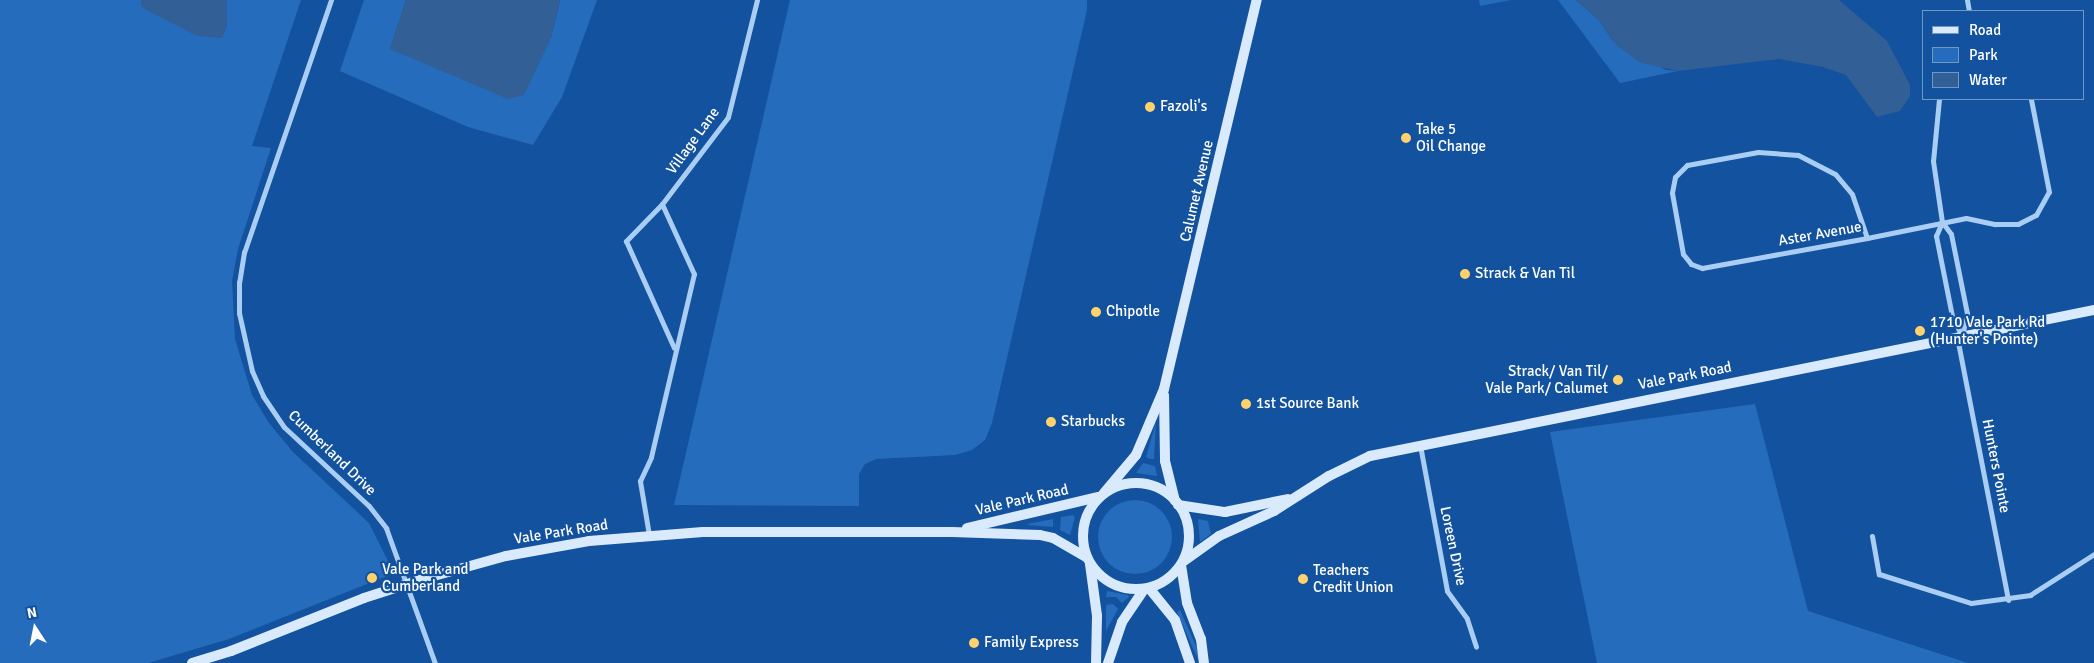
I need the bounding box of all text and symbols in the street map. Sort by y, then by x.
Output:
legend [1922,10,2084,100]
text: Road [1969,21,2001,39]
text: Park [1969,46,1998,64]
text: Water [1969,71,2007,89]
place label: Fazoli's [1160,98,1207,116]
marker: Fazoli's [1144,101,1156,113]
street label: Village Lane [663,104,723,178]
place label: Take 5 Oil Change [1416,120,1486,155]
marker: Take 5 Oil Change [1400,132,1412,144]
street label: Calumet Avenue [1177,138,1217,244]
street label: Aster Avenue [1777,218,1863,250]
place label: Strack & Van Til [1475,265,1575,283]
marker: Strack & Van Til [1459,268,1471,280]
place label: Chipotle [1106,303,1160,321]
marker: Chipotle [1090,306,1102,318]
place label: 1710 Vale Park Rd (Hunter's Pointe) [1930,313,2045,348]
marker: 1710 Vale Park Rd (Hunter's Pointe) [1914,325,1926,337]
street label: Vale Park Road [1637,358,1733,394]
place label: Strack/ Van Til/ Vale Park/ Calumet [1485,362,1608,397]
marker: Strack/ Van Til/ Vale Park/ Calumet [1612,374,1624,386]
place label: 1st Source Bank [1256,395,1359,413]
marker: 1st Source Bank [1240,398,1252,410]
street label: Cumberland Drive [284,407,380,499]
place label: Starbucks [1061,413,1125,431]
marker: Starbucks [1045,416,1057,428]
street label: Hunters Pointe [1978,418,2014,514]
street label: Vale Park Road [974,481,1070,519]
street label: Loreen Drive [1436,505,1470,587]
street label: Vale Park Road [513,516,609,548]
place label: Vale Park and Cumberland [382,560,469,595]
place label: Teachers Credit Union [1313,561,1394,596]
marker: Vale Park and Cumberland [366,572,378,584]
marker: Teachers Credit Union [1297,573,1309,585]
north arrow [10,603,60,653]
text: N [26,604,38,622]
place label: Family Express [984,634,1079,652]
marker: Family Express [968,637,980,649]

